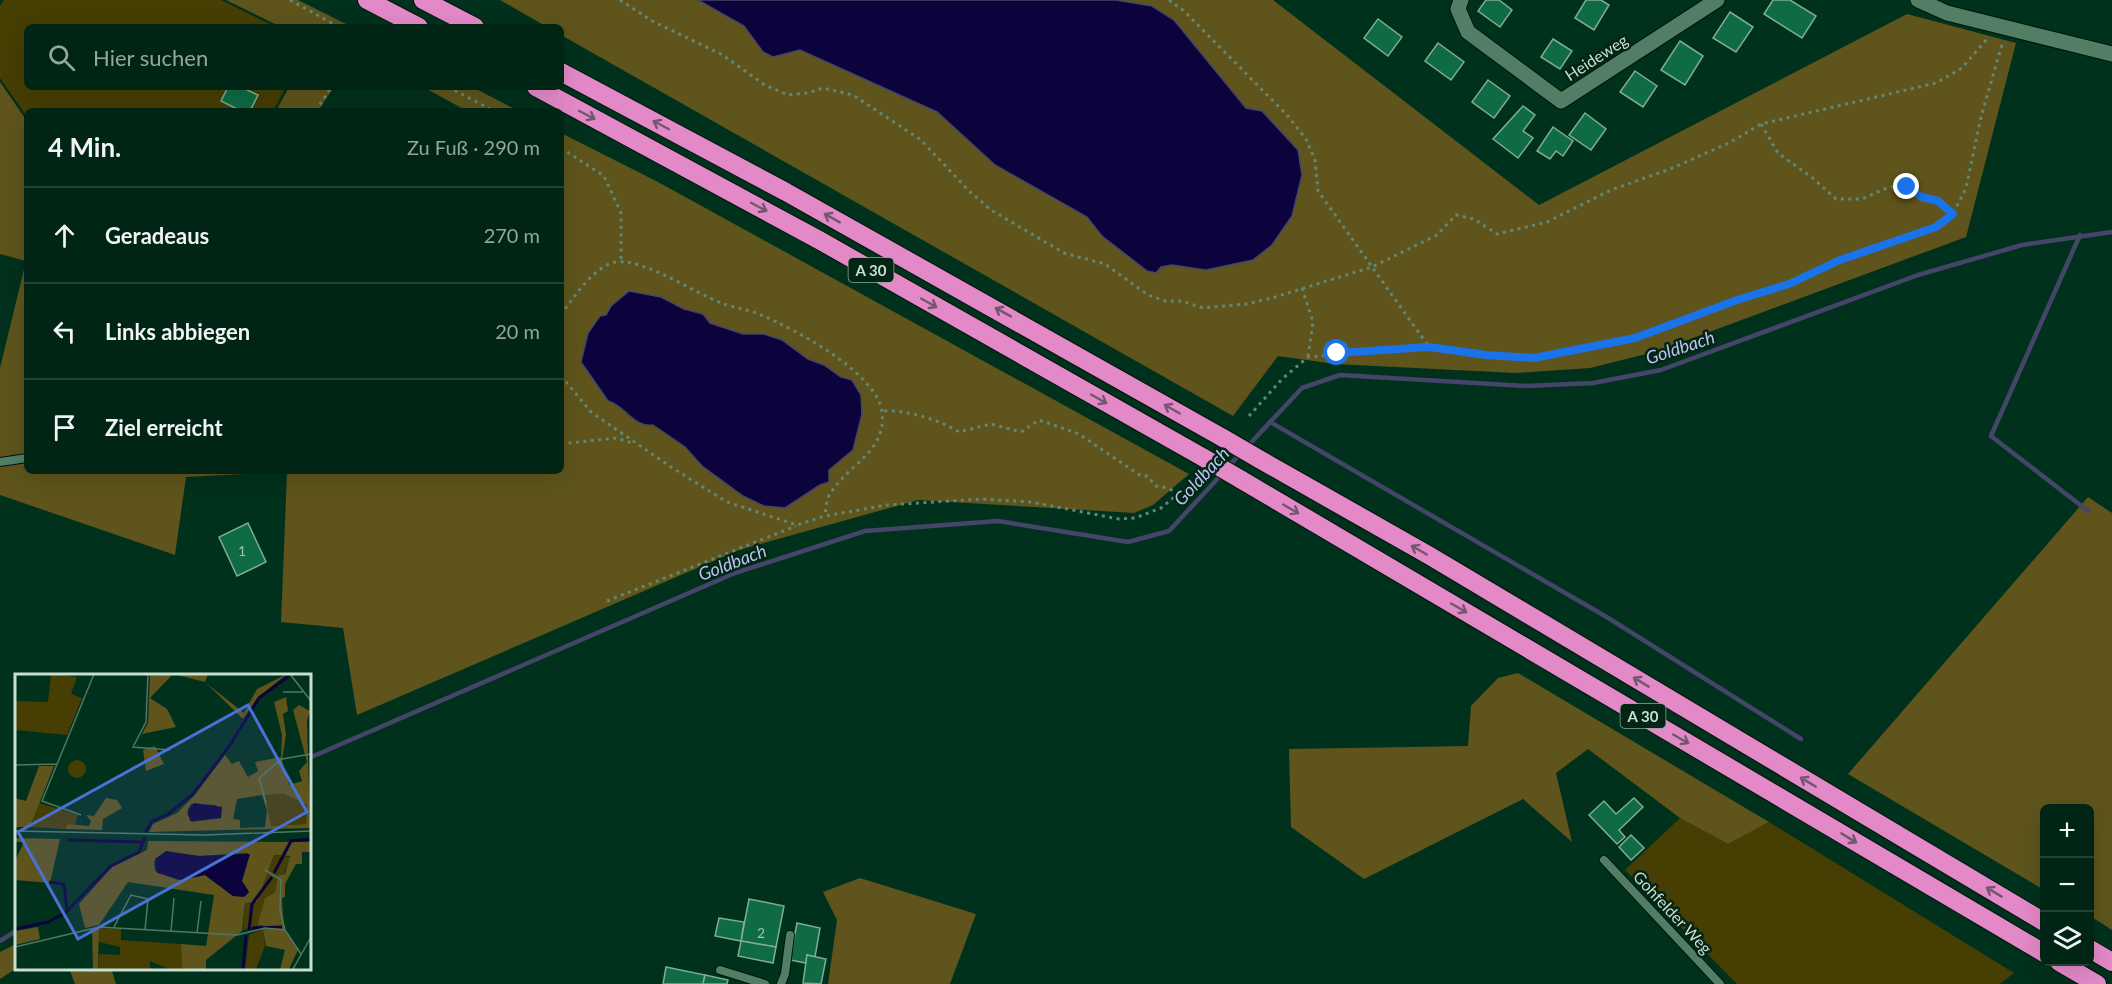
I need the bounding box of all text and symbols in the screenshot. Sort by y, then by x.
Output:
search box [24,24,564,90]
street label: Heideweg [1561,30,1631,84]
icon: search [45,41,78,74]
text: Hier suchen [93,44,208,71]
one-way arrow [578,110,596,121]
one-way arrow [652,118,670,130]
text: 4 Min. [48,131,121,163]
text: Zu Fuß · 290 m [407,135,540,159]
route end [1893,173,1919,199]
one-way arrow [750,201,767,213]
one-way arrow [824,212,841,224]
icon: ahead [48,219,81,252]
text: Geradeaus [105,222,209,249]
text: 270 m [484,223,540,247]
road number: A 30 [848,258,894,282]
one-way arrow [920,297,937,309]
one-way arrow [995,306,1012,318]
icon: left [48,315,81,348]
text: Links abbiegen [105,318,250,345]
text: 20 m [495,319,540,343]
water label: Goldbach [1643,325,1717,369]
route start [1323,339,1349,365]
one-way arrow [1090,393,1107,405]
one-way arrow [1164,403,1181,415]
icon: arrive [48,411,81,444]
text: Ziel erreicht [105,414,223,441]
water label: Goldbach [1169,442,1233,510]
one-way arrow [1282,503,1299,515]
water label: Goldbach [695,539,769,585]
house number: 1 [238,542,246,559]
one-way arrow [1411,544,1428,556]
one-way arrow [1450,602,1467,614]
inset map [15,674,310,969]
one-way arrow [1633,676,1650,688]
road number: A 30 [1620,704,1666,728]
one-way arrow [1672,733,1689,745]
one-way arrow [1800,776,1818,787]
map controls [2040,804,2094,966]
button: + [2040,804,2094,858]
one-way arrow [1840,832,1857,844]
button: − [2040,858,2094,912]
street label: Gohfelder Weg [1630,867,1716,957]
one-way arrow [1986,886,2003,898]
button: layers [2040,912,2094,966]
house number: 2 [757,924,765,941]

